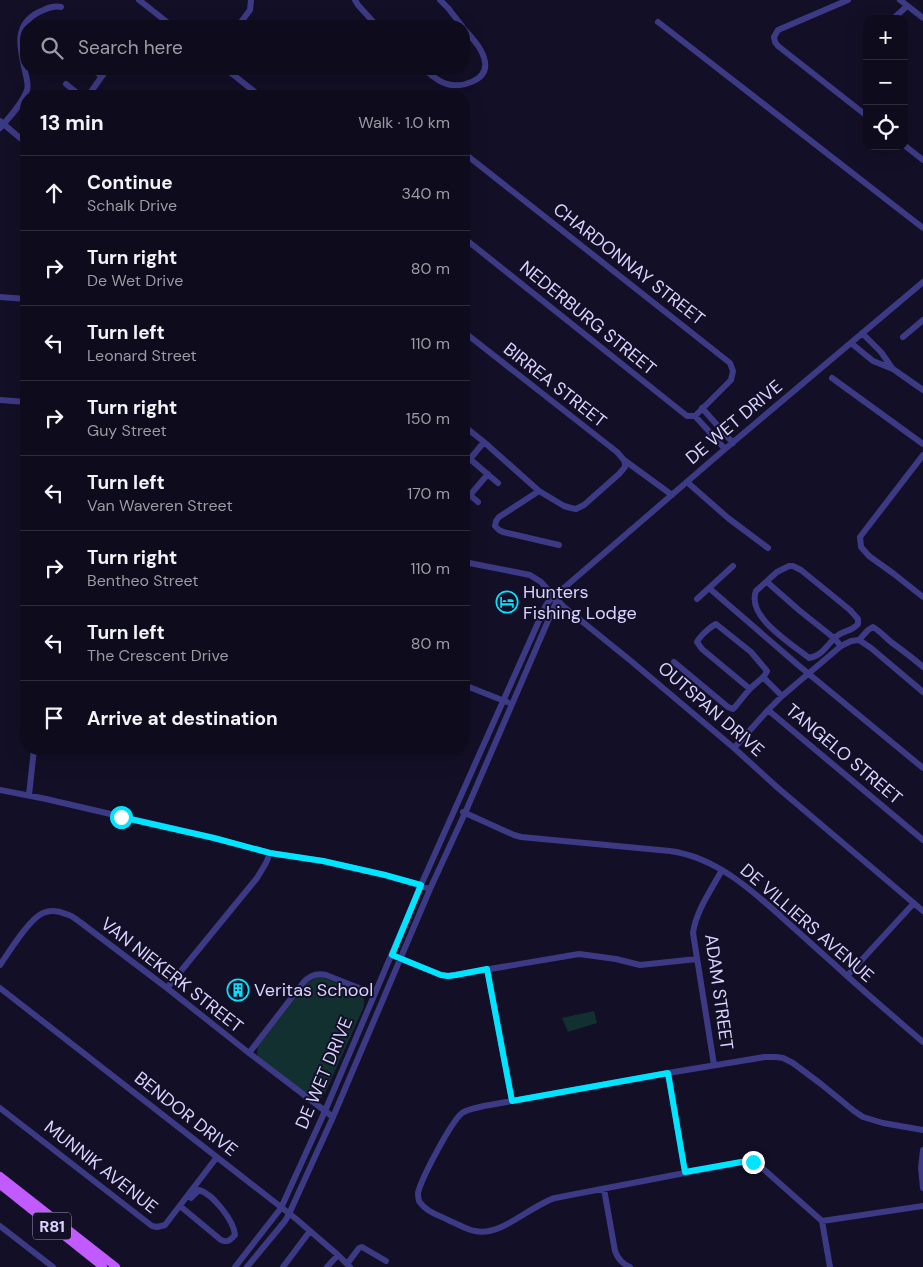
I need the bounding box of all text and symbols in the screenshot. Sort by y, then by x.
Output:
map controls [863,15,908,150]
button: + [863,15,908,60]
search box [20,20,470,75]
icon: search [38,34,66,62]
text: Search here [78,35,183,60]
button: − [863,60,908,105]
button: locate [863,105,908,150]
text: 13 min [40,109,104,137]
text: Walk · 1.0 km [358,112,450,133]
text: Continue [87,170,173,195]
icon: ahead [40,179,68,207]
text: 340 m [401,183,450,204]
text: Schalk Drive [87,195,177,216]
street label: CHARDONNAY STREET [548,197,710,331]
text: Turn right [87,245,177,270]
icon: right [40,254,68,282]
street label: NEDERBURG STREET [515,256,661,380]
text: 80 m [411,258,450,279]
text: De Wet Drive [87,270,183,291]
text: Turn left [87,320,165,345]
icon: left [40,329,68,357]
text: 110 m [411,333,450,354]
street label: BIRREA STREET [498,337,612,433]
text: Leonard Street [87,345,197,366]
street label: DE WET DRIVE [681,374,787,470]
text: Turn right [87,395,177,420]
icon: right [40,404,68,432]
text: 150 m [406,408,450,429]
text: Guy Street [87,420,167,441]
text: Turn left [87,470,165,495]
icon: left [40,479,68,507]
text: 170 m [407,483,450,504]
text: Van Waveren Street [87,495,233,516]
text: Turn right [87,545,177,570]
icon: right [40,554,68,582]
text: 110 m [411,558,450,579]
text: Bentheo Street [87,570,199,591]
place label: Hunters Fishing Lodge [523,580,637,625]
hotel icon: Hunters Fishing Lodge [495,590,519,614]
text: Turn left [87,620,165,645]
icon: left [40,629,68,657]
text: 80 m [411,633,450,654]
text: The Crescent Drive [87,645,229,666]
street label: OUTSPAN DRIVE [653,656,769,762]
street label: TANGELO STREET [781,698,907,810]
icon: arrive [40,704,68,732]
text: Arrive at destination [87,706,278,731]
route start [110,806,133,829]
street label: DE VILLIERS AVENUE [735,858,879,988]
street label: VAN NIEKERK STREET [96,912,248,1038]
street label: ADAM STREET [699,933,739,1051]
building icon: Veritas School [226,978,250,1002]
place label: Veritas School [254,978,373,1002]
street label: DE WET DRIVE [290,1013,358,1133]
street label: BENDOR DRIVE [129,1066,243,1162]
street label: MUNNIK AVENUE [39,1115,163,1219]
route end [742,1151,765,1174]
road number: R81 [33,1212,71,1240]

